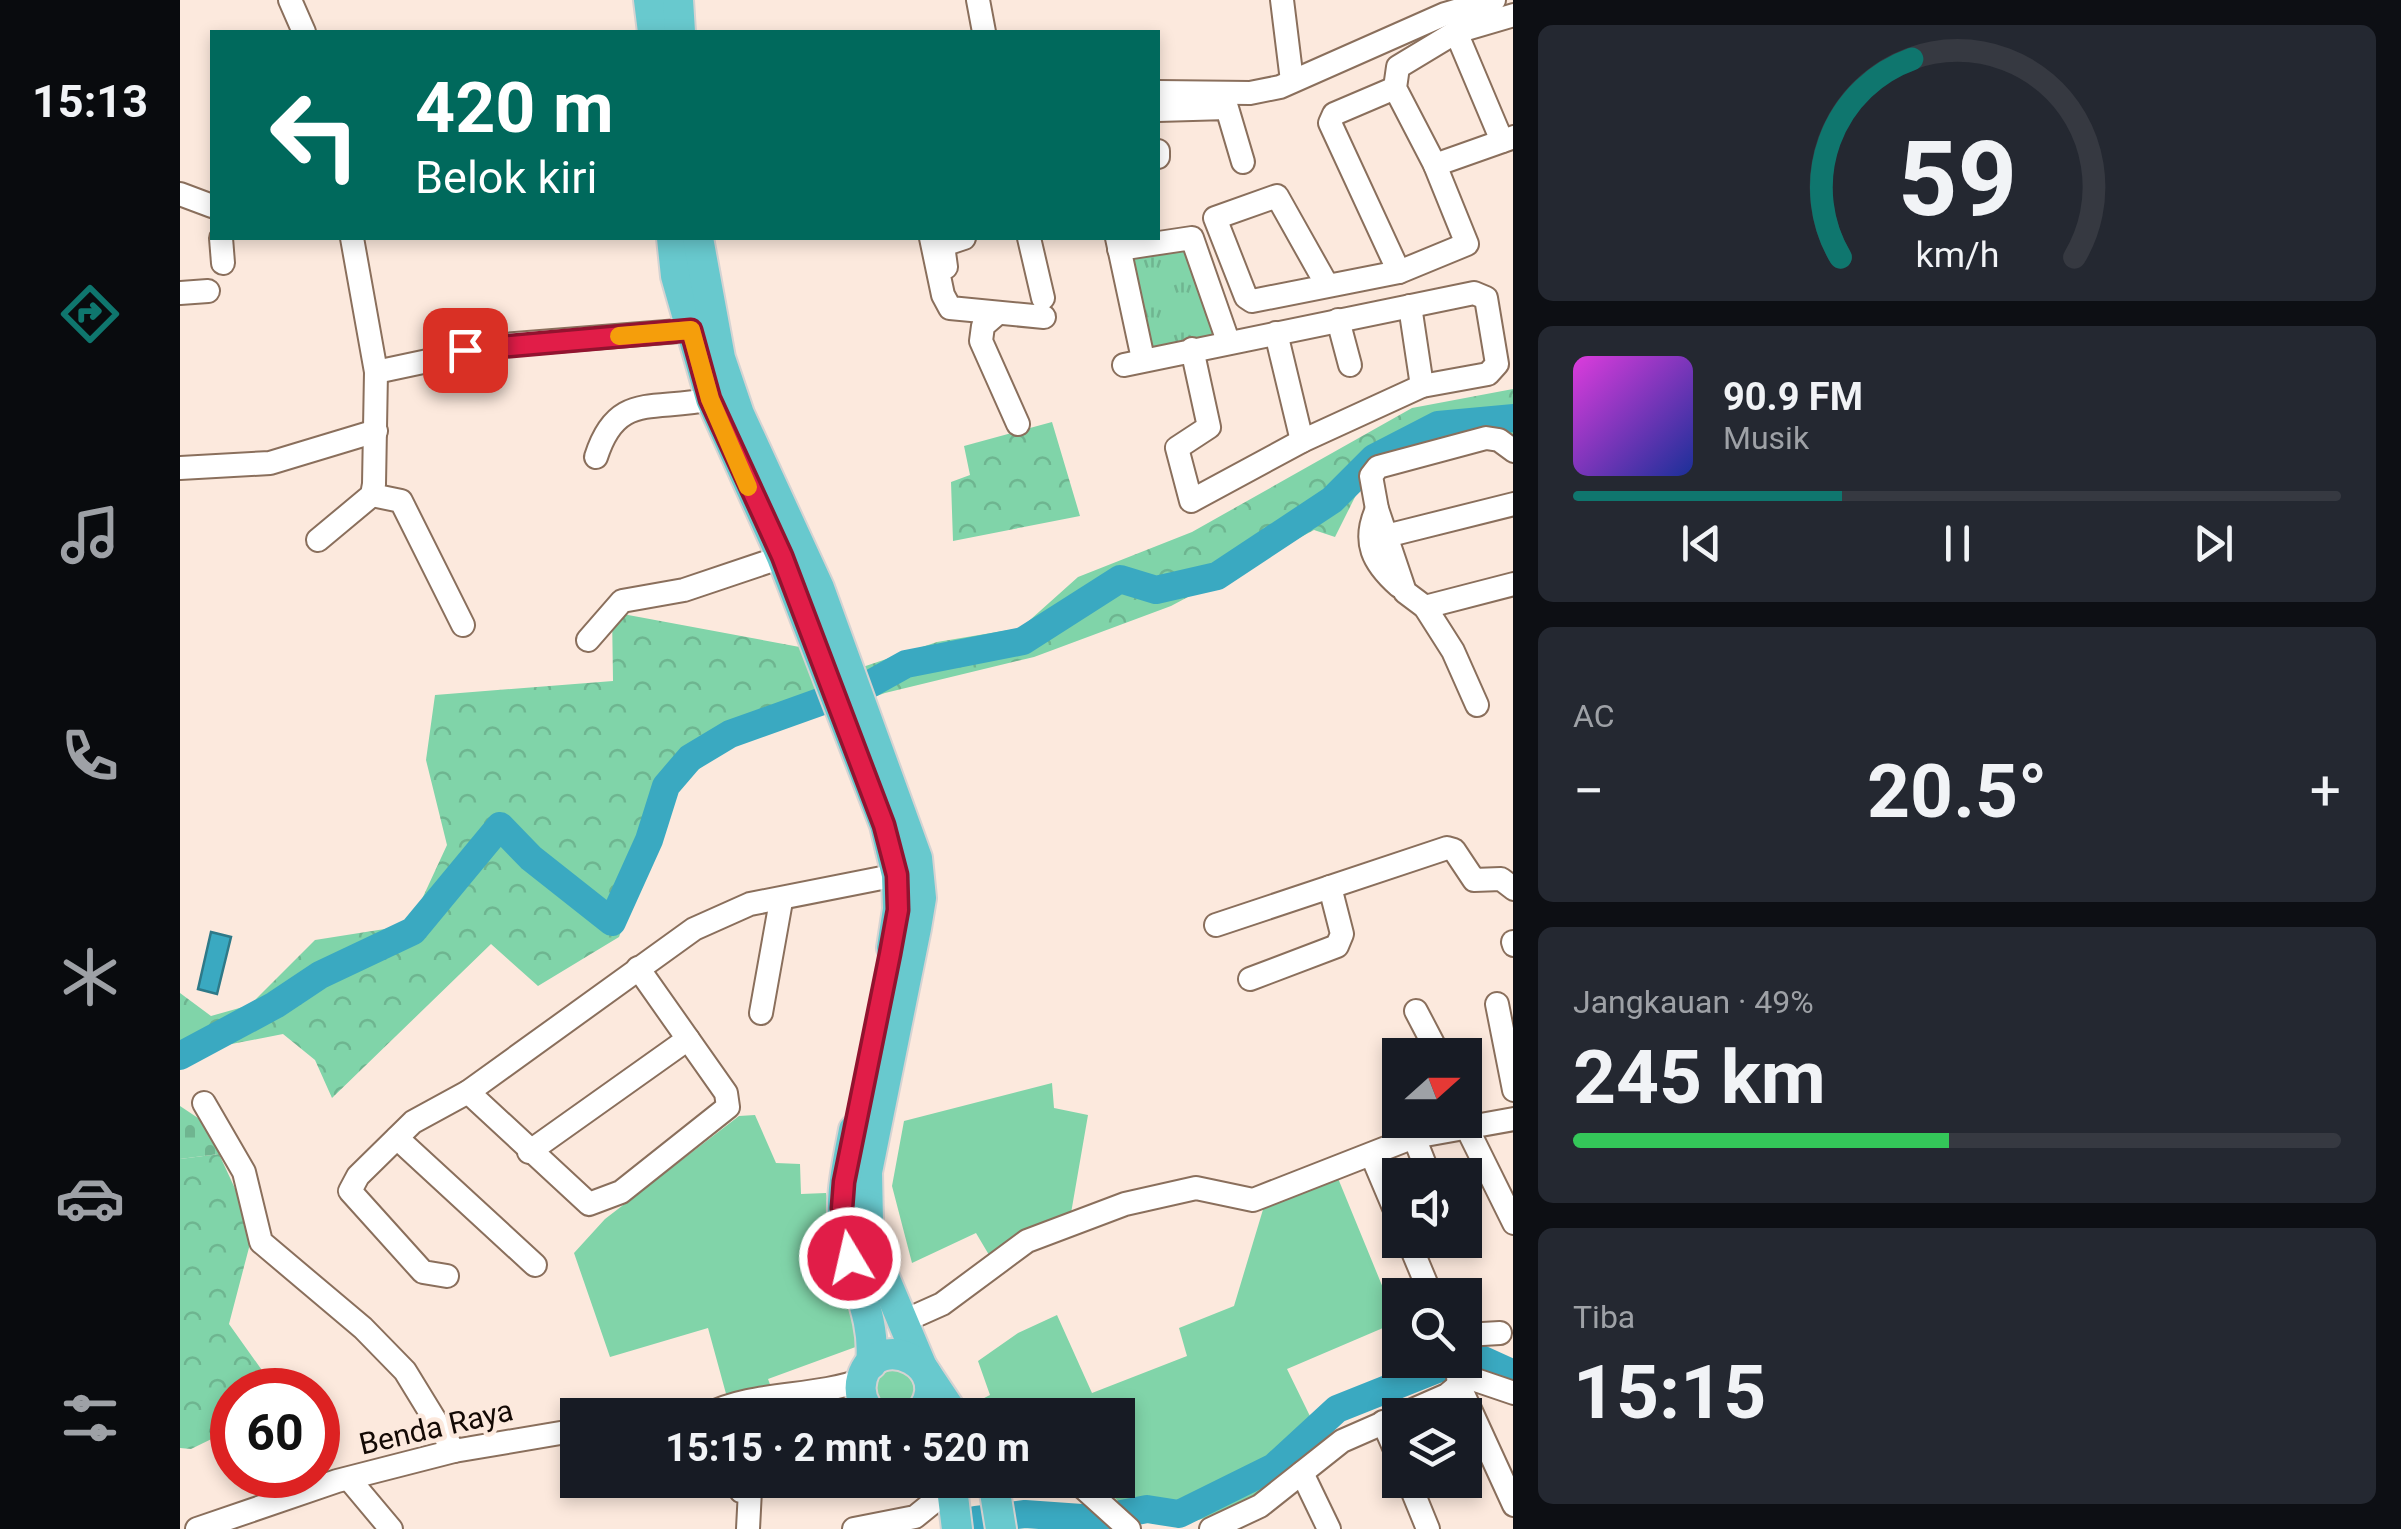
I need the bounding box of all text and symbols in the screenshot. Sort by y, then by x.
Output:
text: 420 m [415,67,614,149]
icon: left [250,70,380,200]
text: 15:13 [32,75,148,128]
text: 59 [1897,119,2017,240]
text: Belok kiri [415,151,597,204]
text: km/h [1915,234,1999,276]
icon: directions [55,279,125,349]
pin [423,308,508,393]
icon: arrive [438,323,493,378]
text: 90.9 FM [1723,375,1863,419]
text: Musik [1723,419,1809,457]
icon: music [55,500,125,570]
icon: previous [1674,516,1729,571]
icon: pause [1930,516,1985,571]
icon: next [2186,516,2241,571]
text: AC [1573,697,1615,735]
icon: phone [55,721,125,791]
text: 20.5° [1867,747,2047,835]
text: − [1573,759,1604,823]
text: + [2310,759,2341,823]
icon: climate [55,942,125,1012]
text: Jangkauan · 49% [1573,983,1814,1021]
text: 245 km [1573,1033,1826,1121]
north arrow [1382,1038,1482,1138]
map controls [1382,1038,1482,1498]
button: sound [1382,1158,1482,1258]
icon: car [55,1163,125,1233]
position arrow [798,1206,902,1310]
button: search [1382,1278,1482,1378]
text: Tiba [1573,1298,1635,1336]
text: 15:15 [1573,1348,1766,1436]
speed limit sign: 60 [210,1368,340,1498]
icon: filters [55,1383,125,1453]
street label: Benda Raya [356,1392,516,1462]
button: layers [1382,1398,1482,1498]
text: 15:15 · 2 mnt · 520 m [665,1426,1030,1470]

